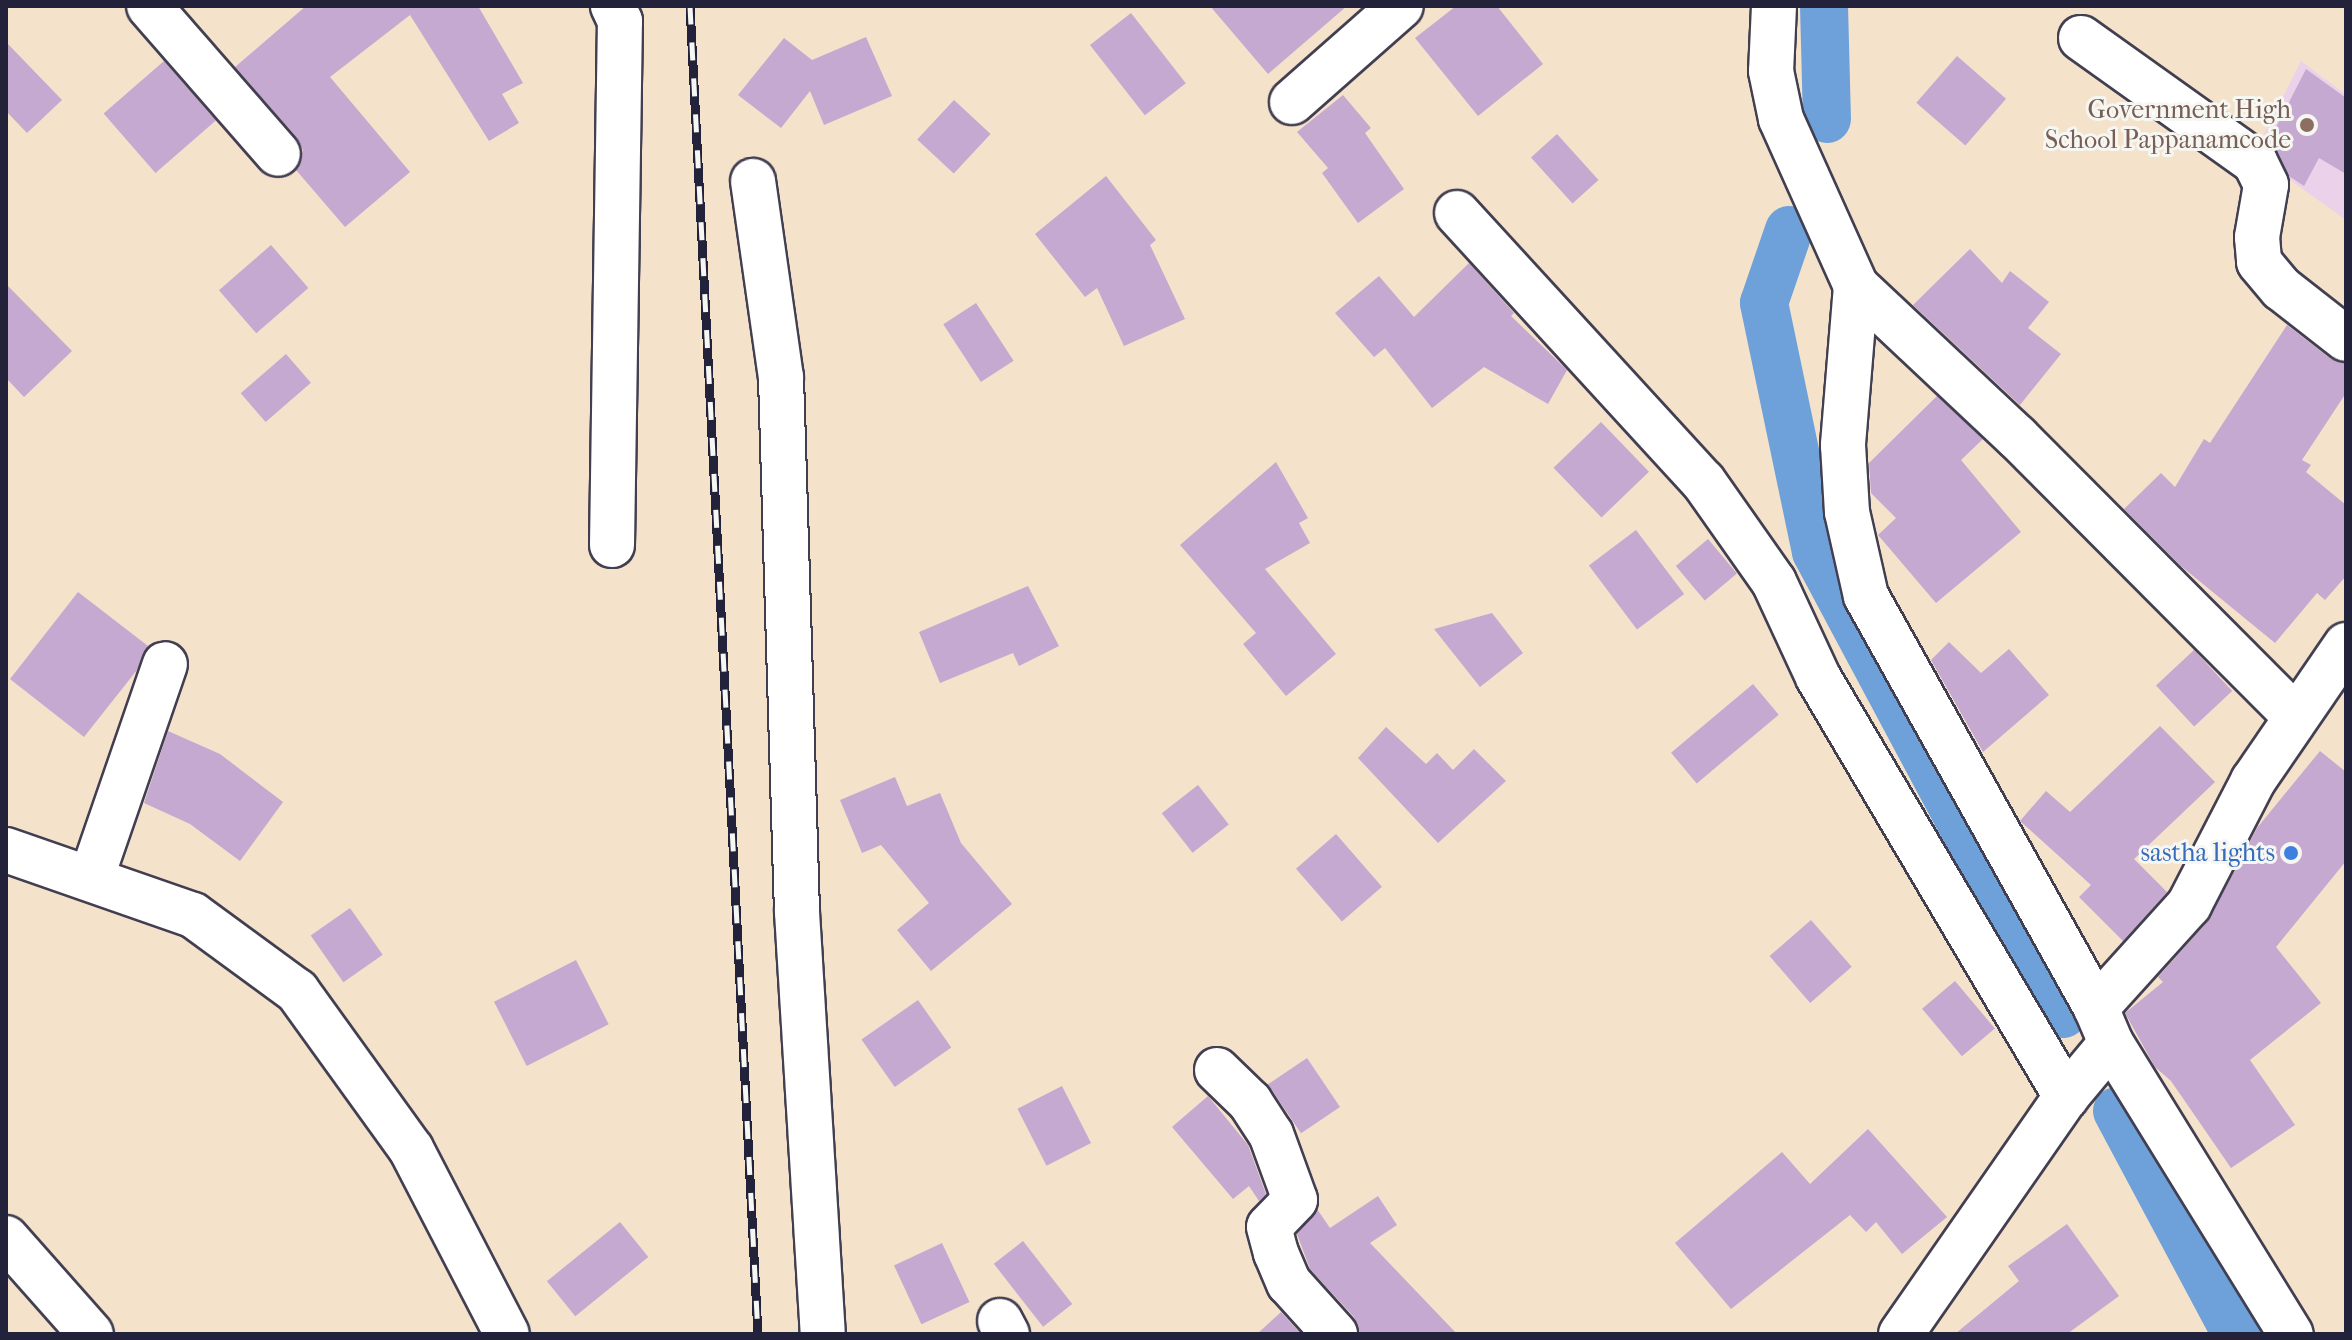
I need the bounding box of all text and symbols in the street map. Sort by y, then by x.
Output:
place label: Government High School Pappanamcode [2045,94,2291,156]
marker: Government High School Pappanamcode [2298,116,2316,134]
place label: sastha lights [2140,837,2275,869]
marker: sastha lights [2282,844,2300,862]

